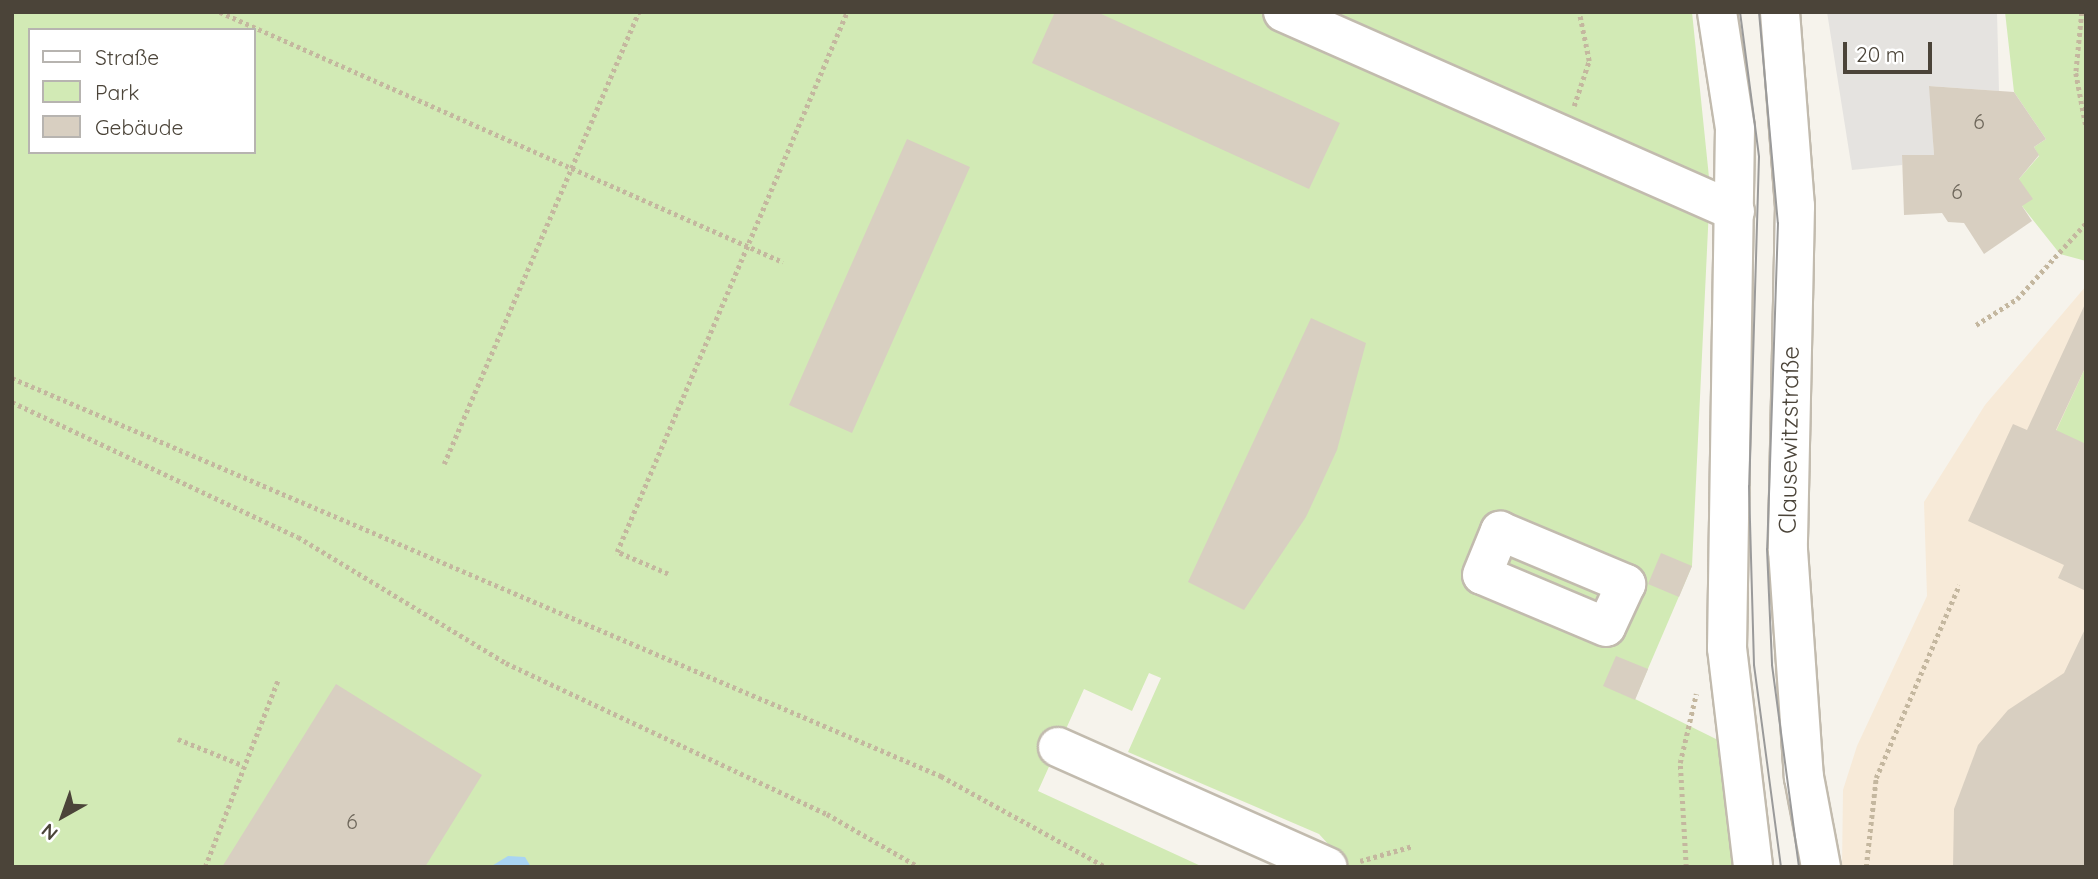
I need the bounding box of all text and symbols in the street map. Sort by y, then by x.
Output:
legend [28,28,256,154]
scale bar [1846,28,1935,72]
text: 20 m [1856,41,1905,67]
text: Straße [95,44,159,70]
text: Park [95,79,139,105]
house number: 6 [1973,108,1985,134]
text: Gebäude [95,114,183,140]
house number: 6 [1951,178,1963,204]
street label: Clausewitzstraße [1773,346,1805,534]
north arrow [28,781,98,851]
house number: 6 [346,808,358,834]
text: N [36,818,63,846]

